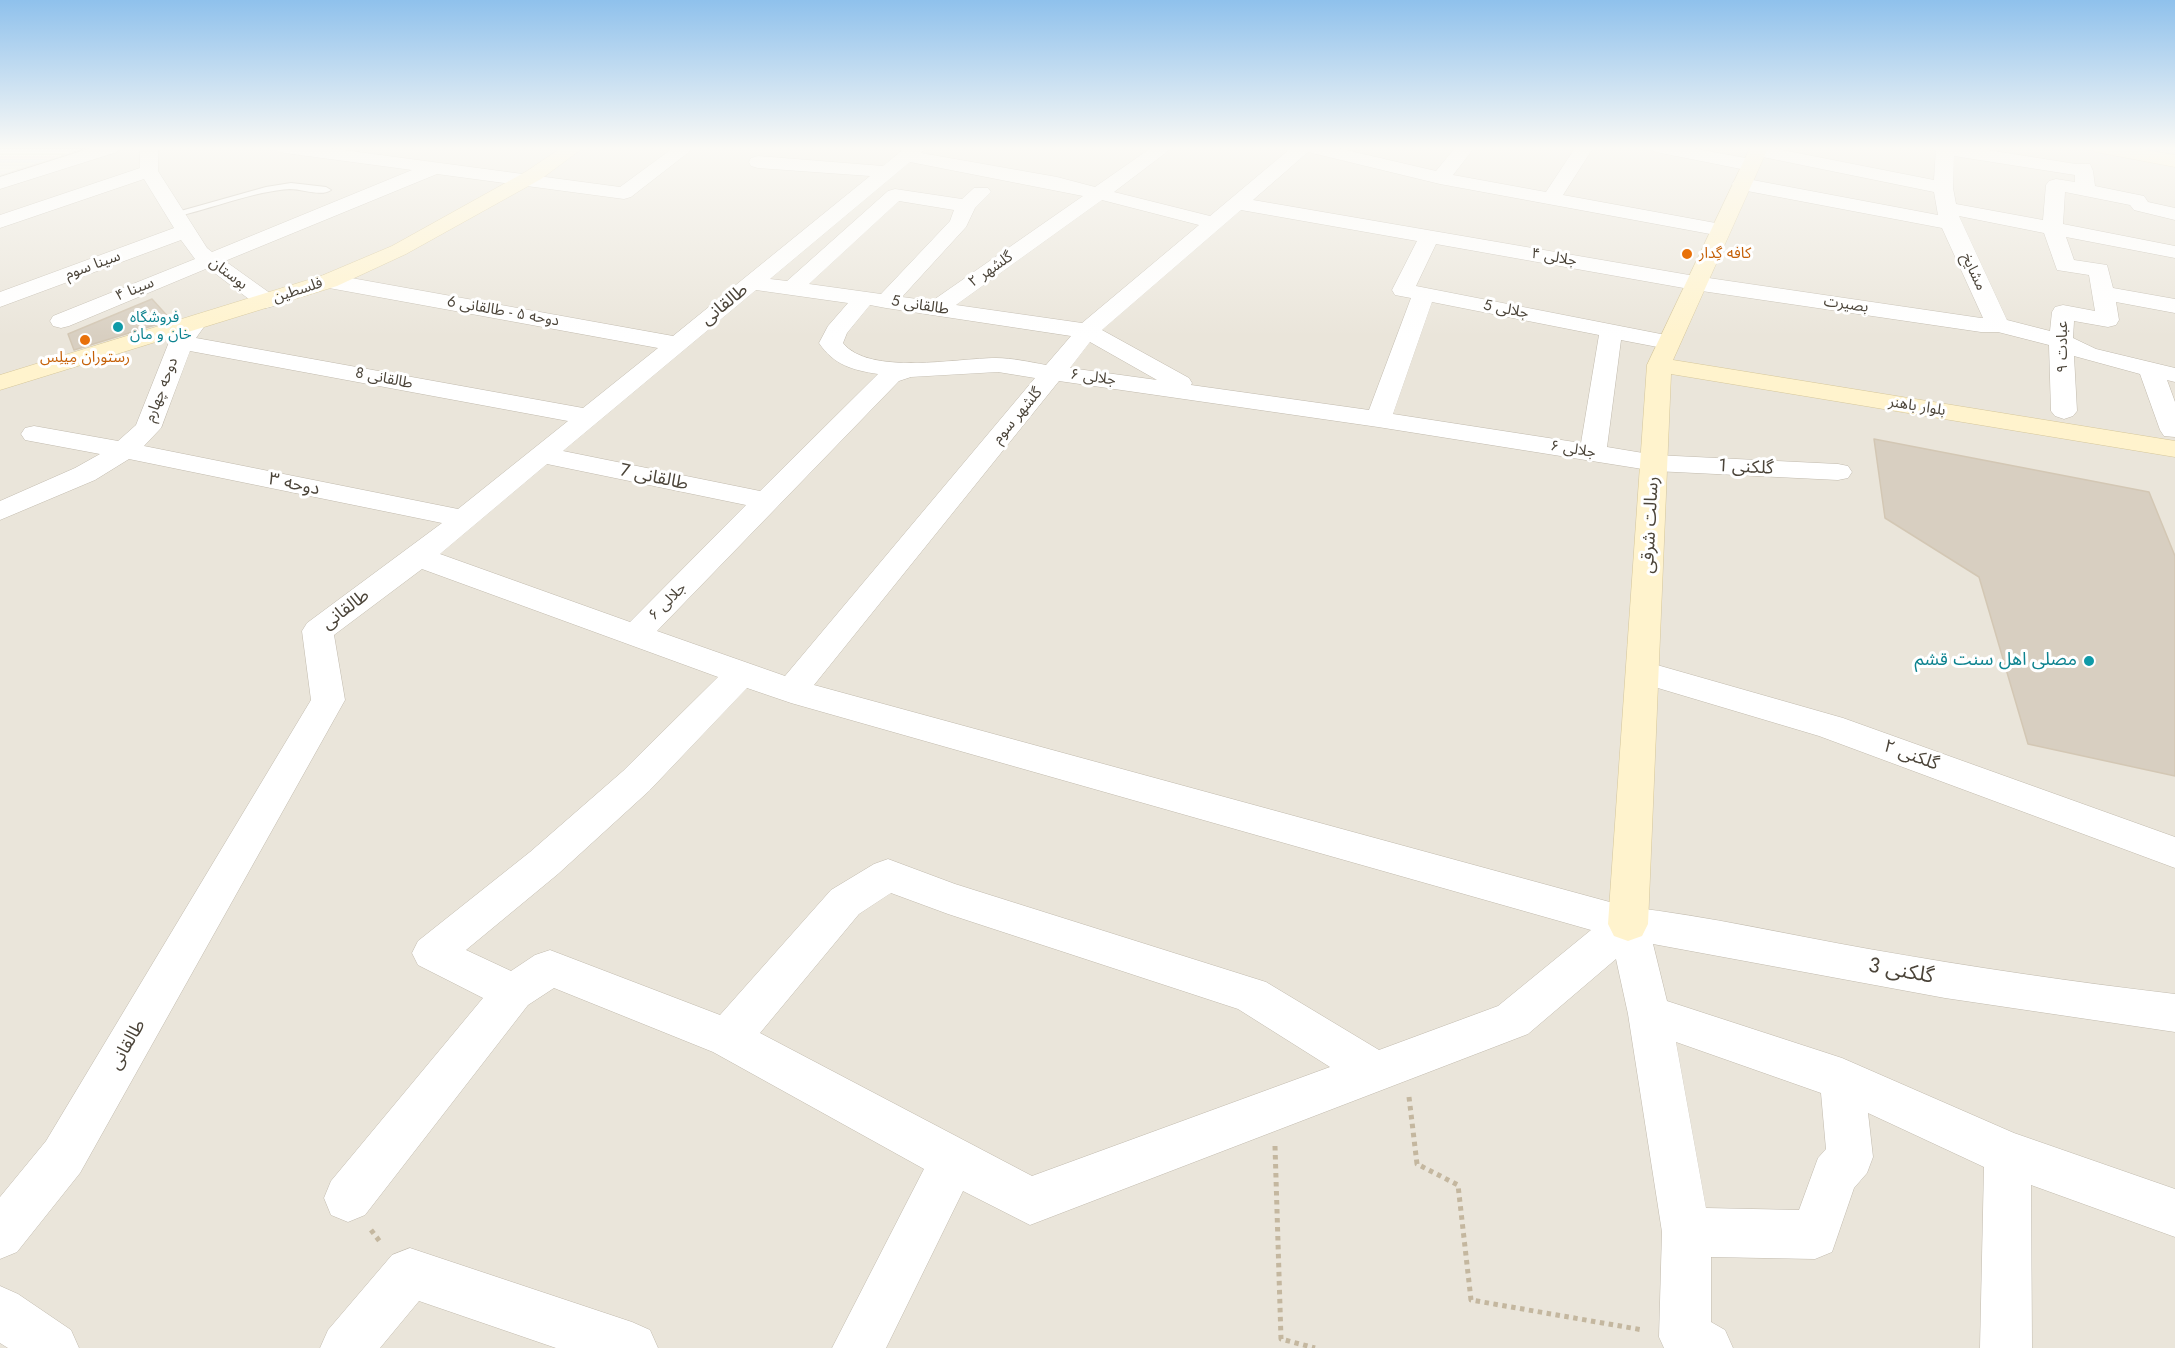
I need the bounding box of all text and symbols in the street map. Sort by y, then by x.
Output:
street label: جلالی ۴ [1530,245,1578,271]
place label: کافه گِدار [1699,245,1751,263]
marker: کافه گِدار [1680,247,1694,261]
street label: سینا سوم [63,248,123,284]
street label: گلشهر ۲ [965,248,1017,292]
street label: مشایخ [1957,250,1989,294]
street label: بوستان [205,254,251,294]
street label: سینا ۴ [113,274,157,306]
street label: فلسطین [271,275,325,307]
street label: طالقانی [697,280,753,330]
street label: دوحه ۵ - طالقانی 6 [445,293,561,331]
street label: طالقانی 5 [890,293,950,319]
street label: بصیرت [1823,293,1869,317]
street label: جلالی 5 [1482,297,1530,323]
place label: فروشگاه خان و مان [130,309,192,344]
marker: فروشگاه خان و مان [111,320,125,334]
street label: عبادت ۹ [2054,321,2072,373]
marker: رستوران مِیلِس [78,333,92,347]
place label: رستوران مِیلِس [40,349,130,367]
street label: دوحه چهارم [142,355,182,425]
street label: طالقانی 8 [354,365,414,393]
street label: جلالی ۶ [1069,366,1117,390]
street label: گلشهر سوم [989,384,1047,448]
street label: بلوار باهنر [1887,394,1947,420]
street label: جلالی ۶ [1549,438,1597,462]
street label: گلکنی 1 [1718,456,1774,480]
street label: طالقانی 7 [618,460,690,496]
street label: دوحه ۳ [266,469,322,501]
street label: رسالت شرقی [1638,476,1664,574]
street label: جلالی ۶ [645,579,691,625]
street label: طالقانی [318,585,374,635]
place label: مصلی اهل سنت قشم [1914,650,2077,672]
marker: مصلی اهل سنت قشم [2082,654,2096,668]
street label: گلکنی ۲ [1880,736,1942,776]
street label: گلکنی 3 [1866,954,1936,990]
street label: طالقانی [105,1016,151,1074]

